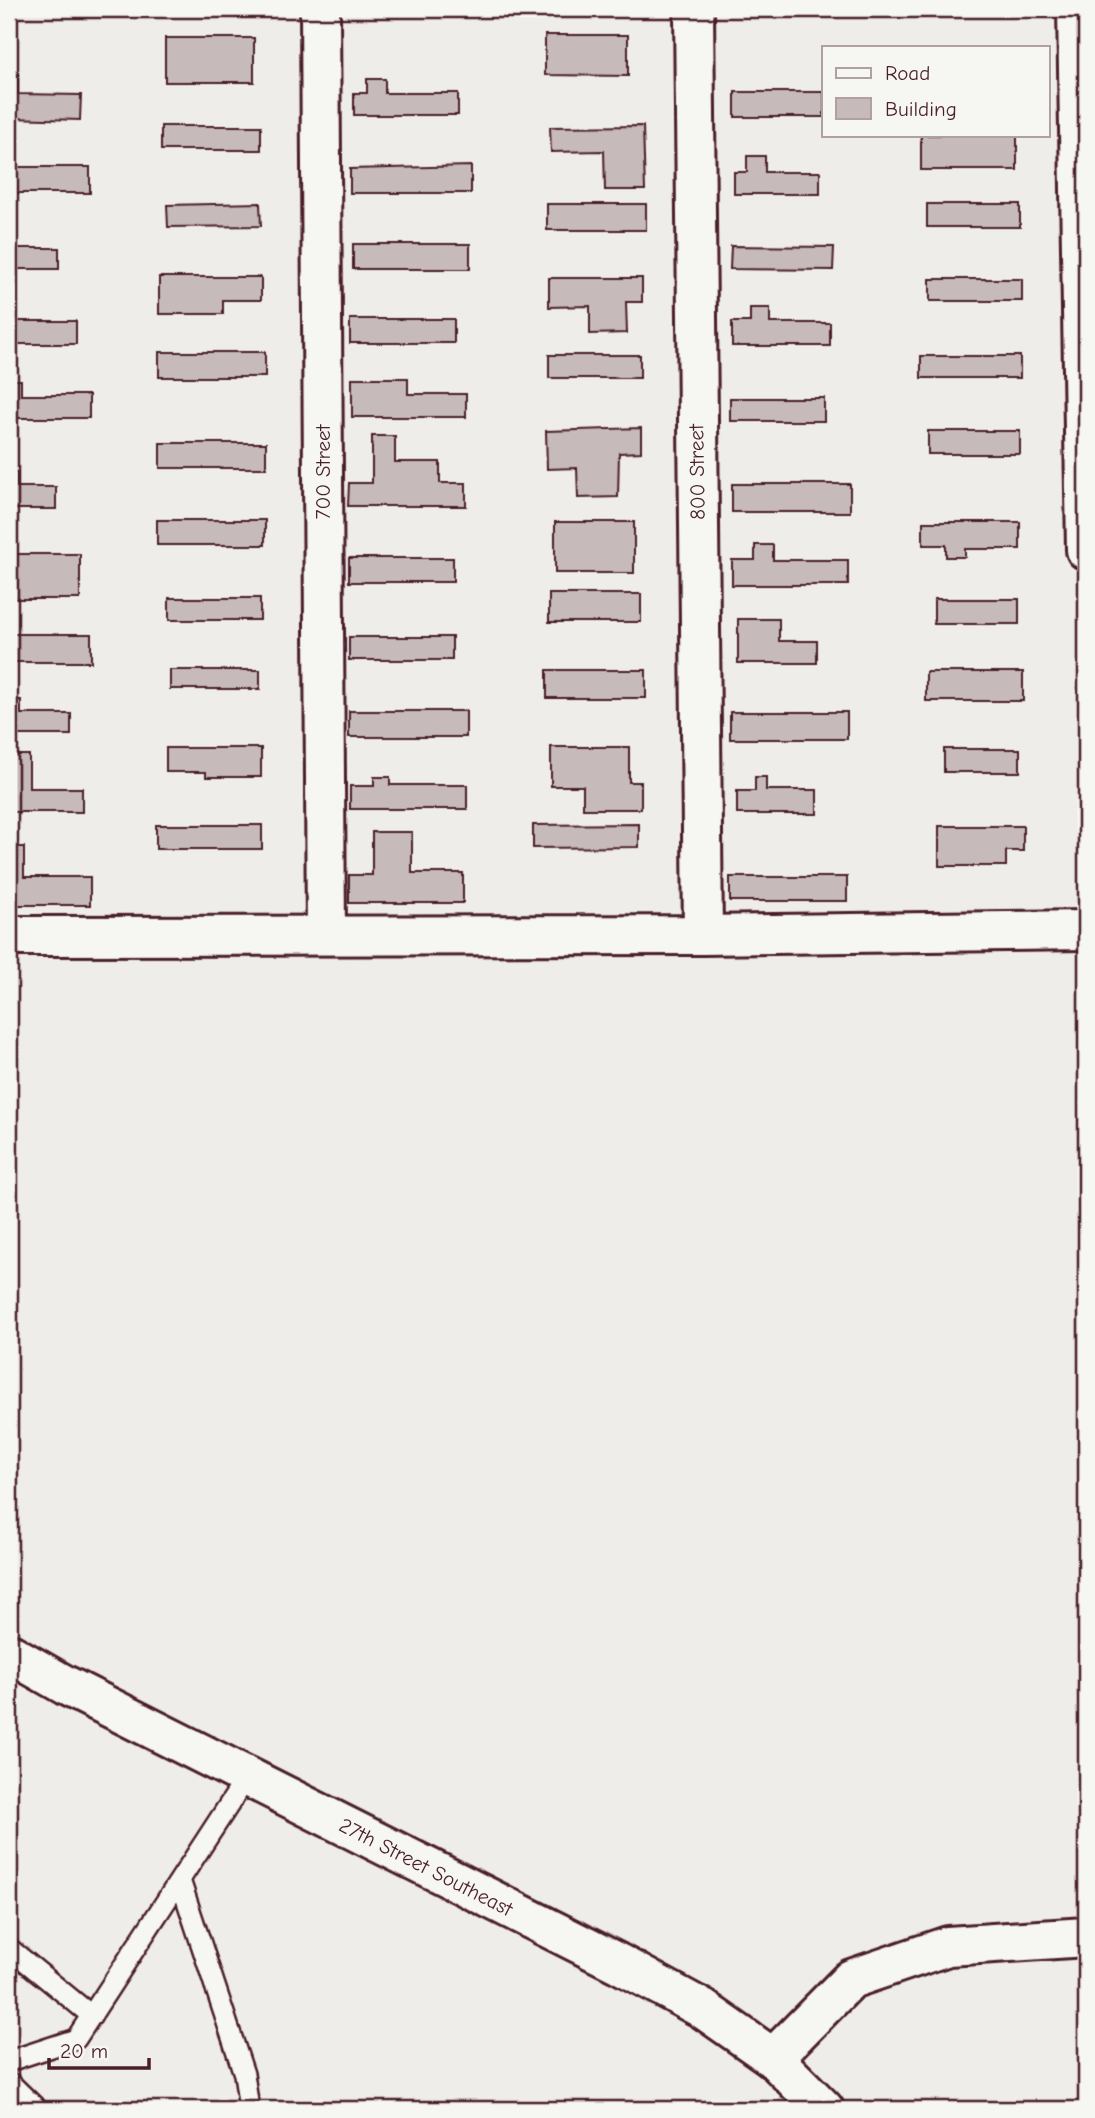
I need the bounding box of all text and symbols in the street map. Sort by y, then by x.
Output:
legend [822,46,1050,136]
text: Road [885,61,930,85]
text: Building [885,97,957,121]
street label: 700 Street [311,423,335,520]
street label: 800 Street [684,423,710,520]
street label: 27th Street Southeast [335,1813,518,1922]
scale bar [49,2027,149,2071]
text: 20 m [60,2039,108,2063]

